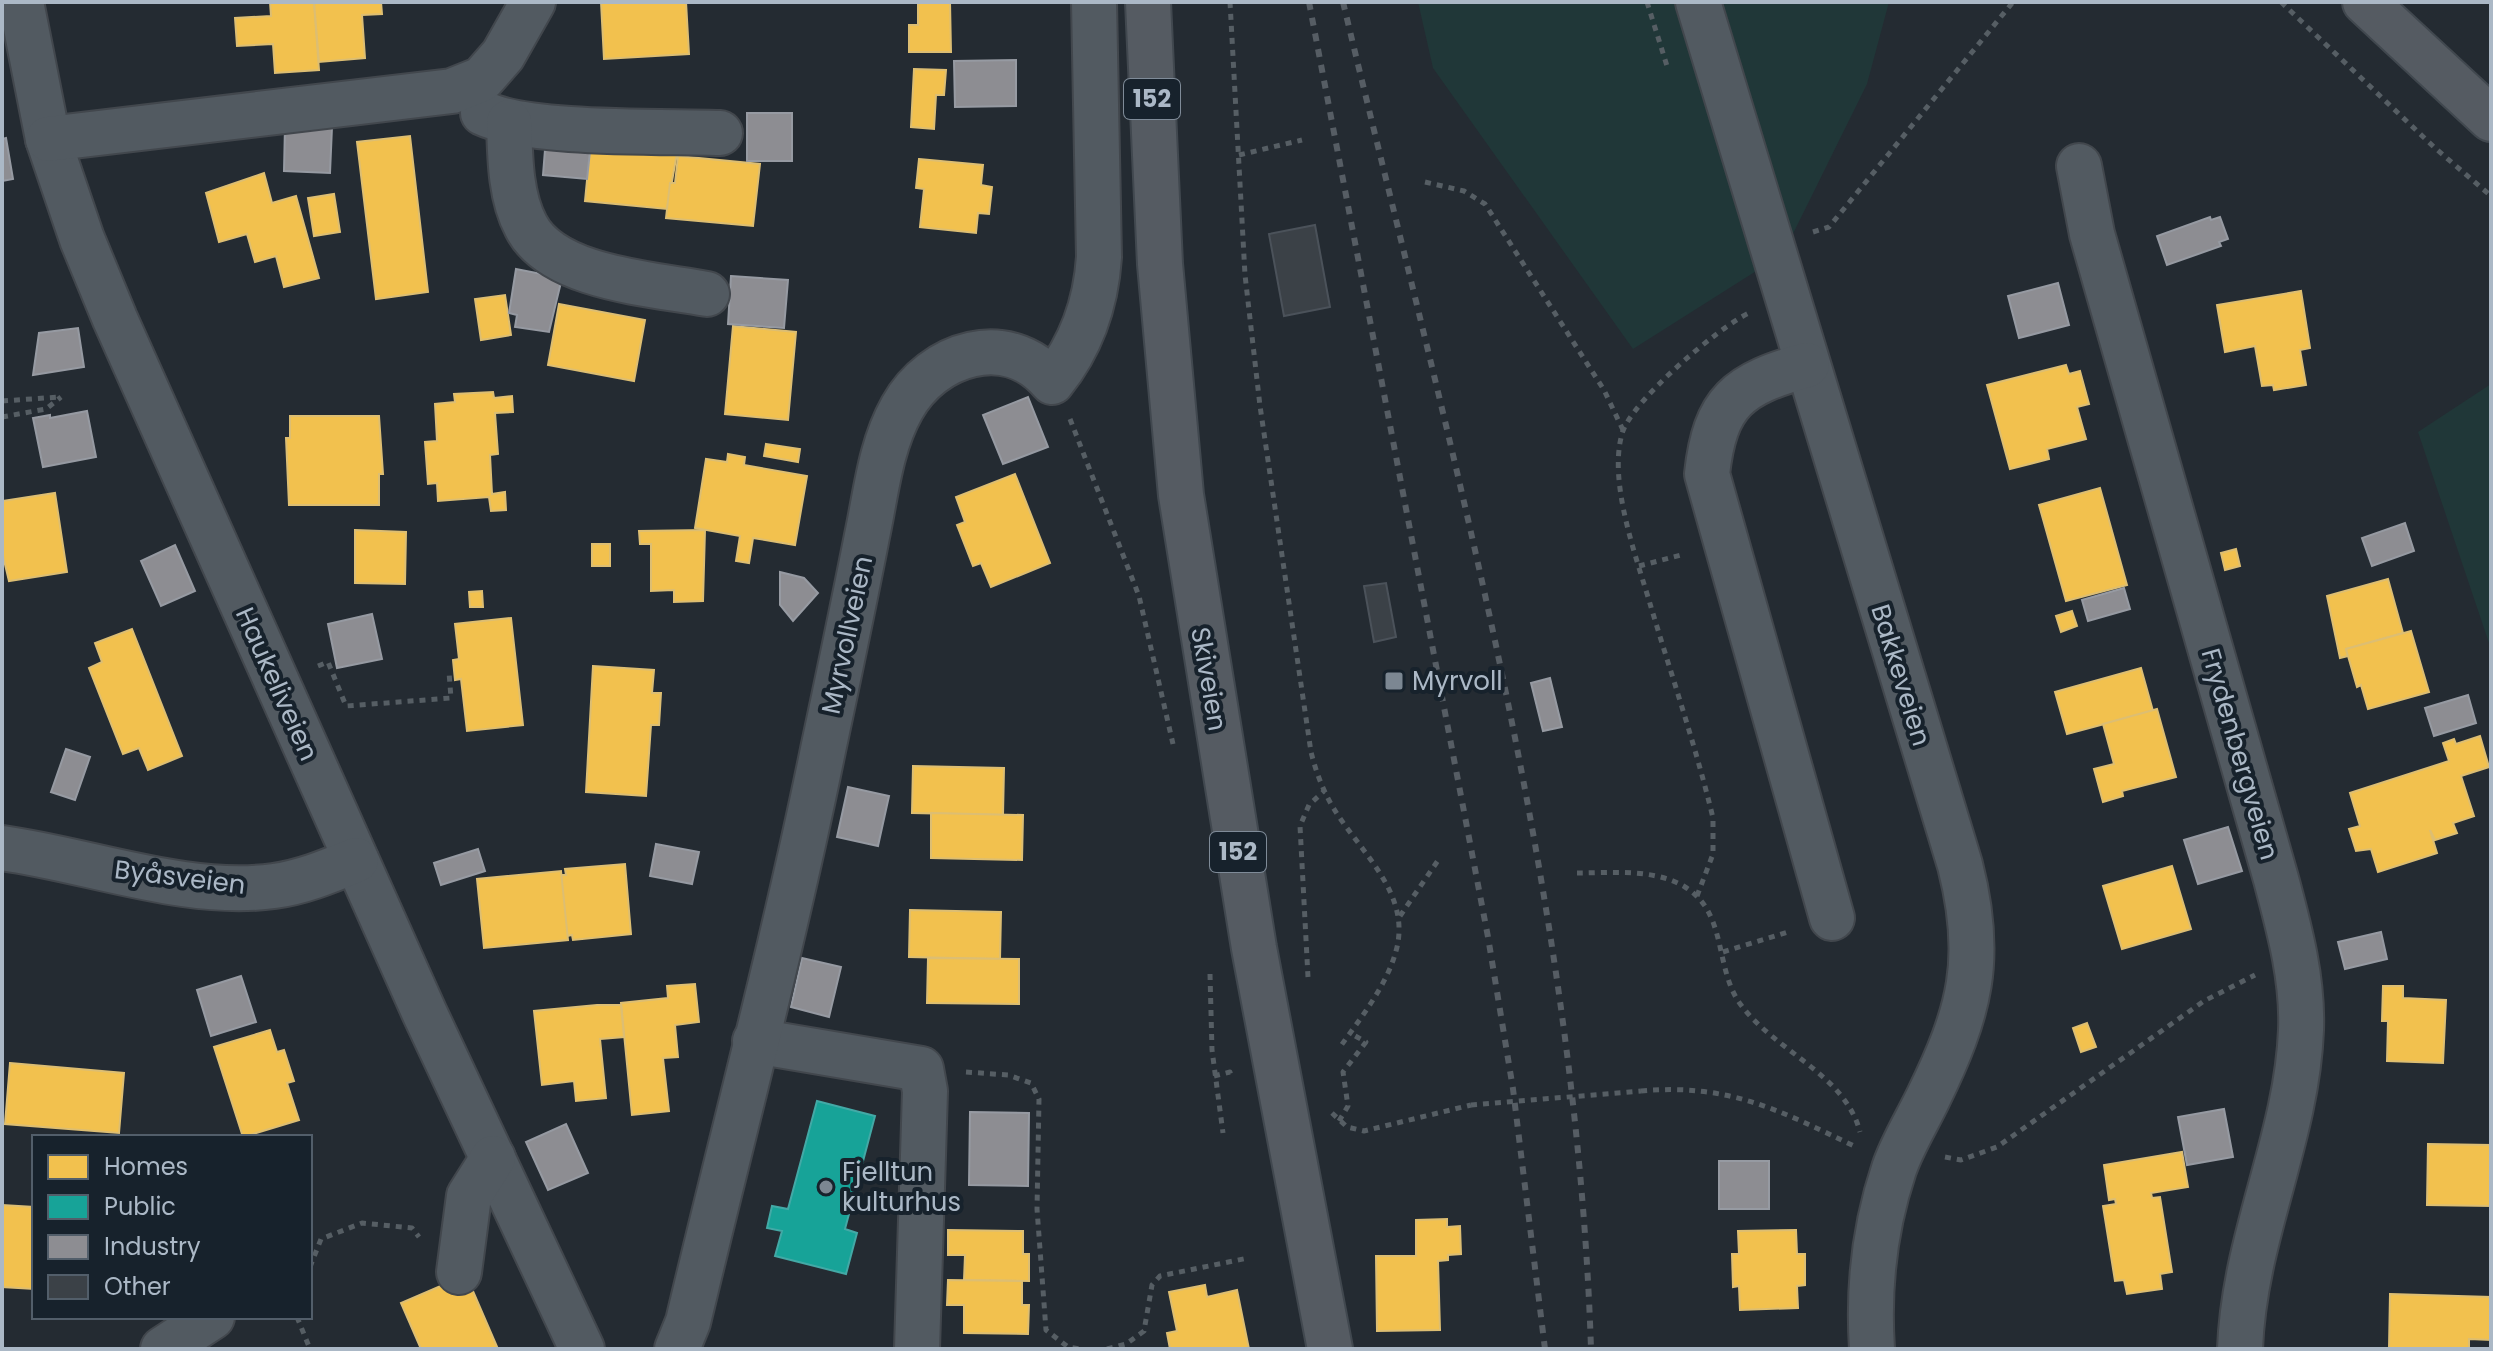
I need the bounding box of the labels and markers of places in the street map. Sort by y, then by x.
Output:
place label: Myrvoll [1412,663,1503,699]
marker: Myrvoll [1383,670,1405,692]
place label: Fjelltun kulturhus [842,1154,961,1220]
marker: Fjelltun kulturhus [817,1178,835,1196]

